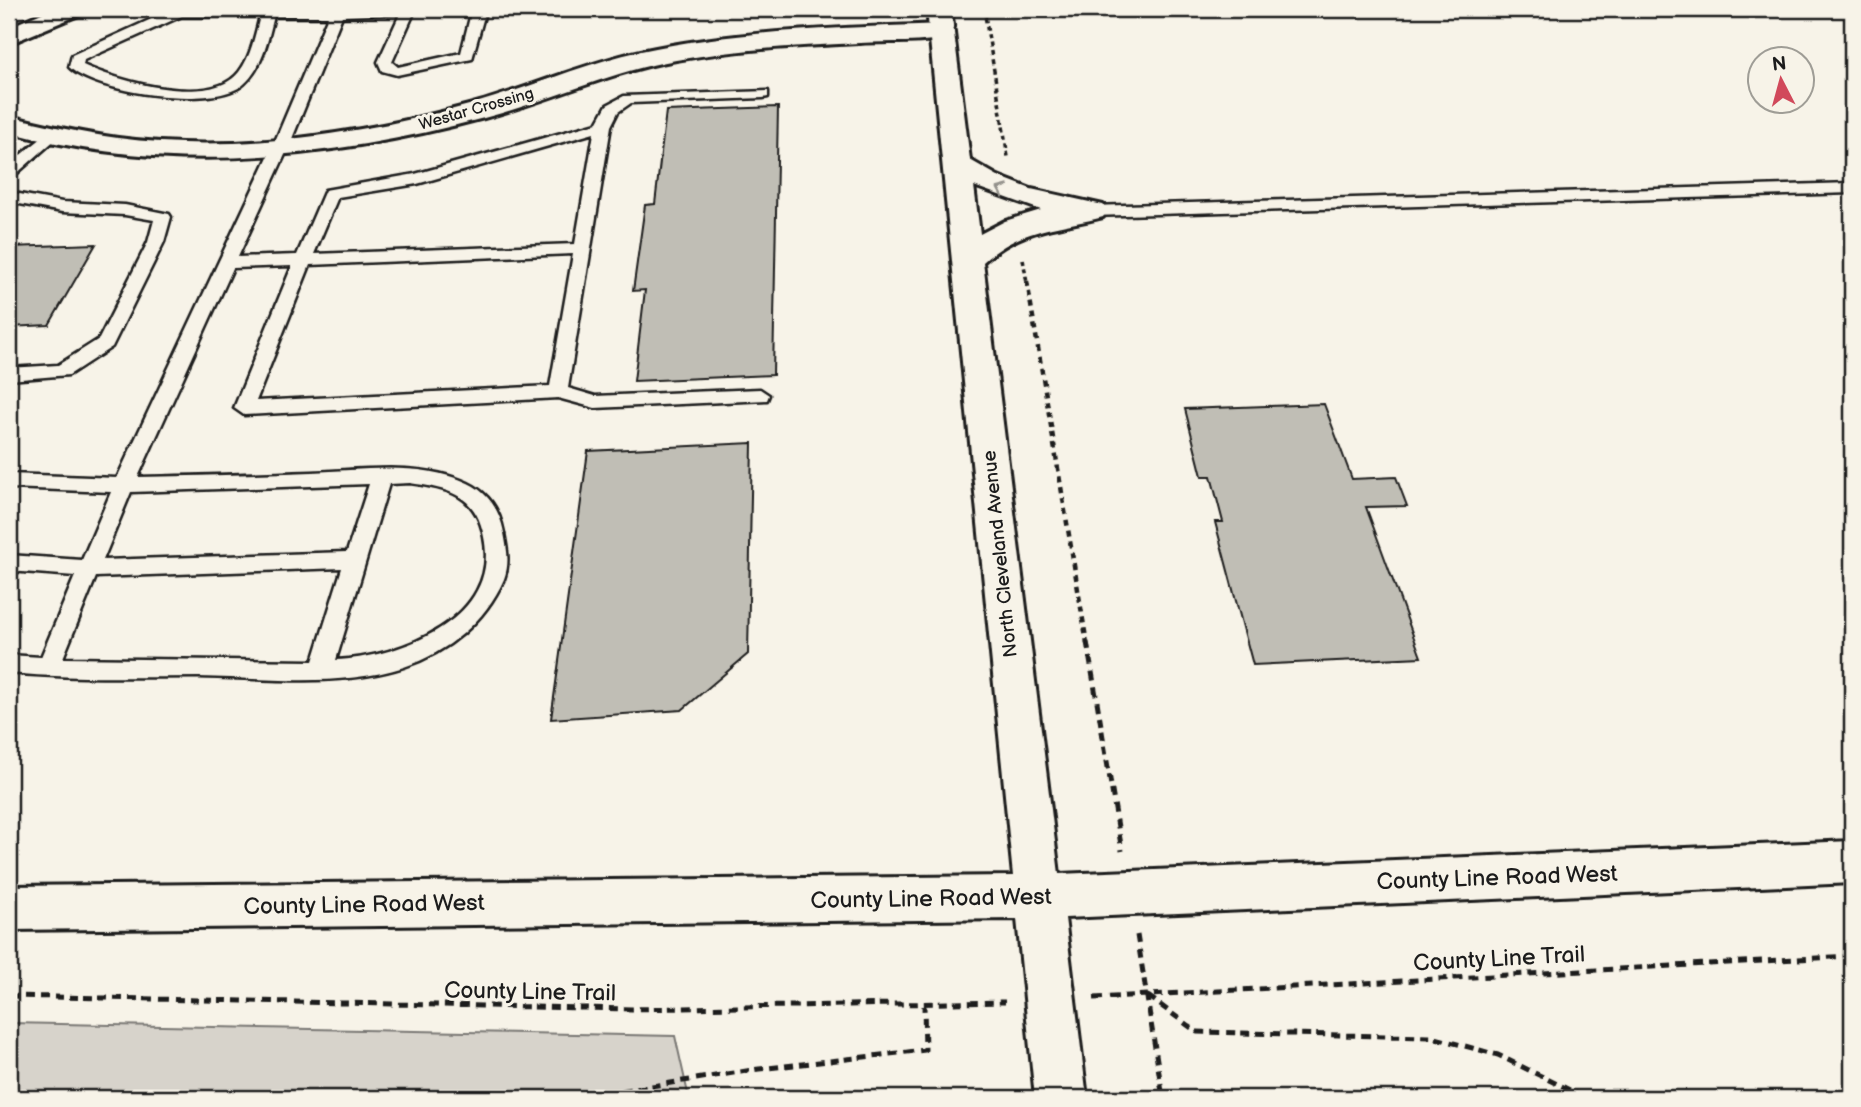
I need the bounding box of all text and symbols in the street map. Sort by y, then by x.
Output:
north arrow [1745,46,1815,116]
text: N [1771,52,1788,77]
street label: Westar Crossing [417,84,536,135]
one-way arrow [996,184,1009,198]
street label: North Cleveland Avenue [978,449,1023,658]
street label: County Line Road West [1376,860,1618,896]
street label: County Line Road West [810,883,1052,915]
street label: County Line Road West [243,889,485,921]
street label: County Line Trail [1412,941,1586,977]
street label: County Line Trail [444,977,616,1007]

